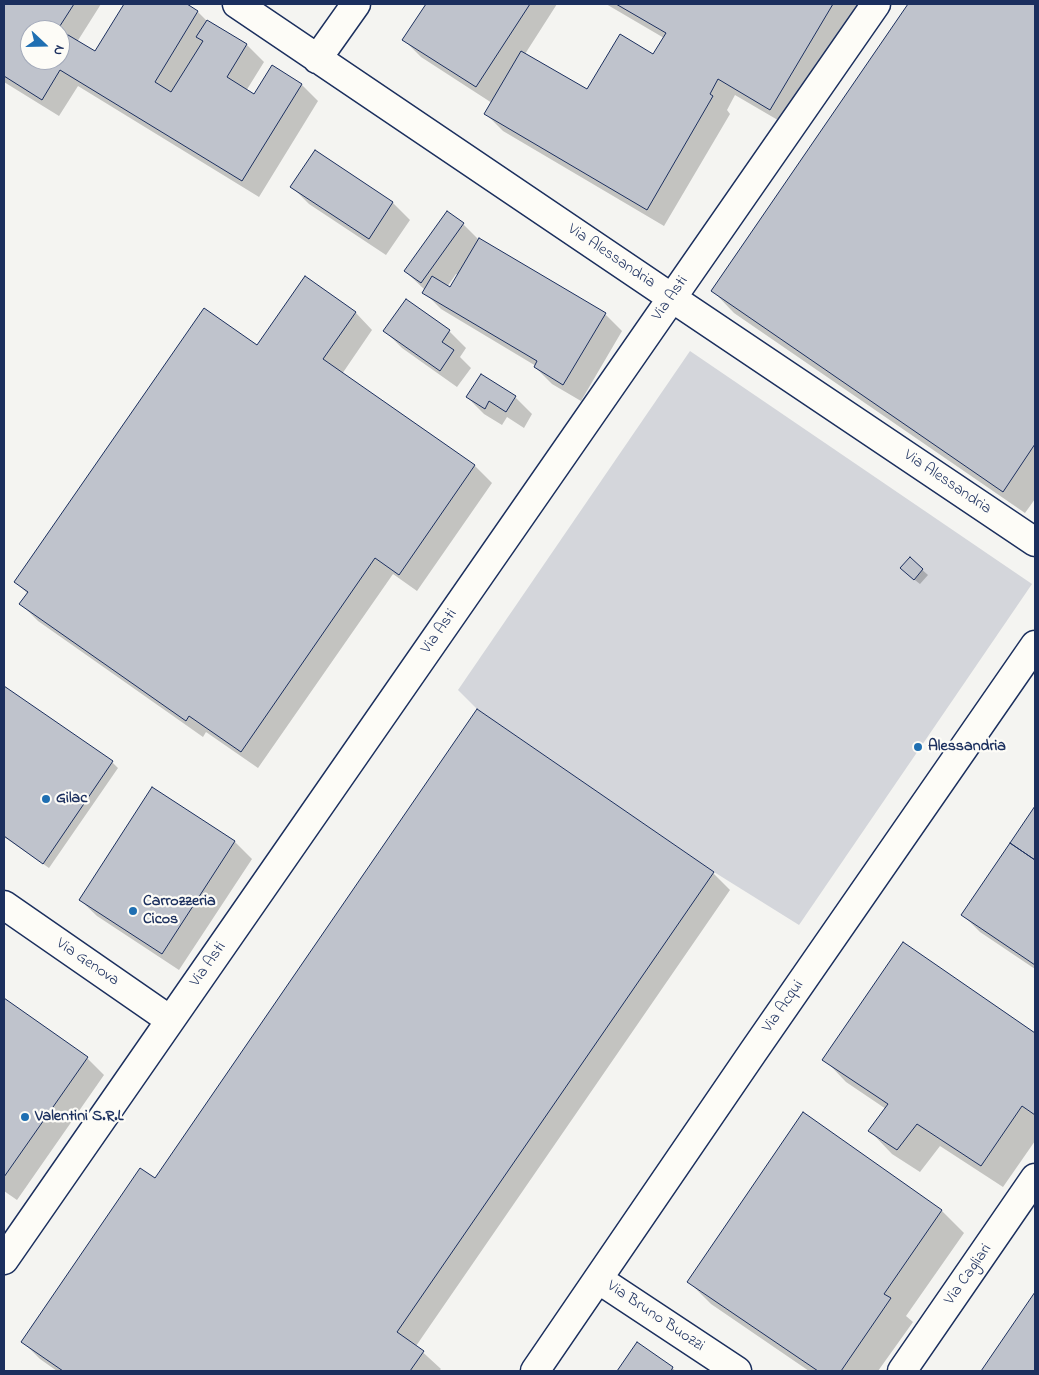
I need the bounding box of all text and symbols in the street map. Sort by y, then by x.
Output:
north arrow [20,20,70,70]
text: N [47,42,70,58]
street label: Via Alessandria [563,221,659,293]
street label: Via Asti [649,273,693,325]
street label: Via Alessandria [899,447,995,519]
street label: Via Asti [418,606,462,658]
place label: Alessandria [928,737,1006,757]
marker: Alessandria [912,741,924,753]
place label: Gilac [56,789,87,809]
marker: Gilac [40,793,52,805]
place label: Carrozzeria Cicos [143,892,216,930]
marker: Carrozzeria Cicos [127,905,139,917]
street label: Via Genova [52,935,122,991]
street label: Via Asti [187,939,231,991]
street label: Via Acqui [759,977,809,1037]
place label: Valentini S.R.L [35,1107,123,1127]
marker: Valentini S.R.L [19,1111,31,1123]
street label: Via Cagliari [941,1241,997,1309]
street label: Via Bruno Buozzi [603,1277,707,1357]

